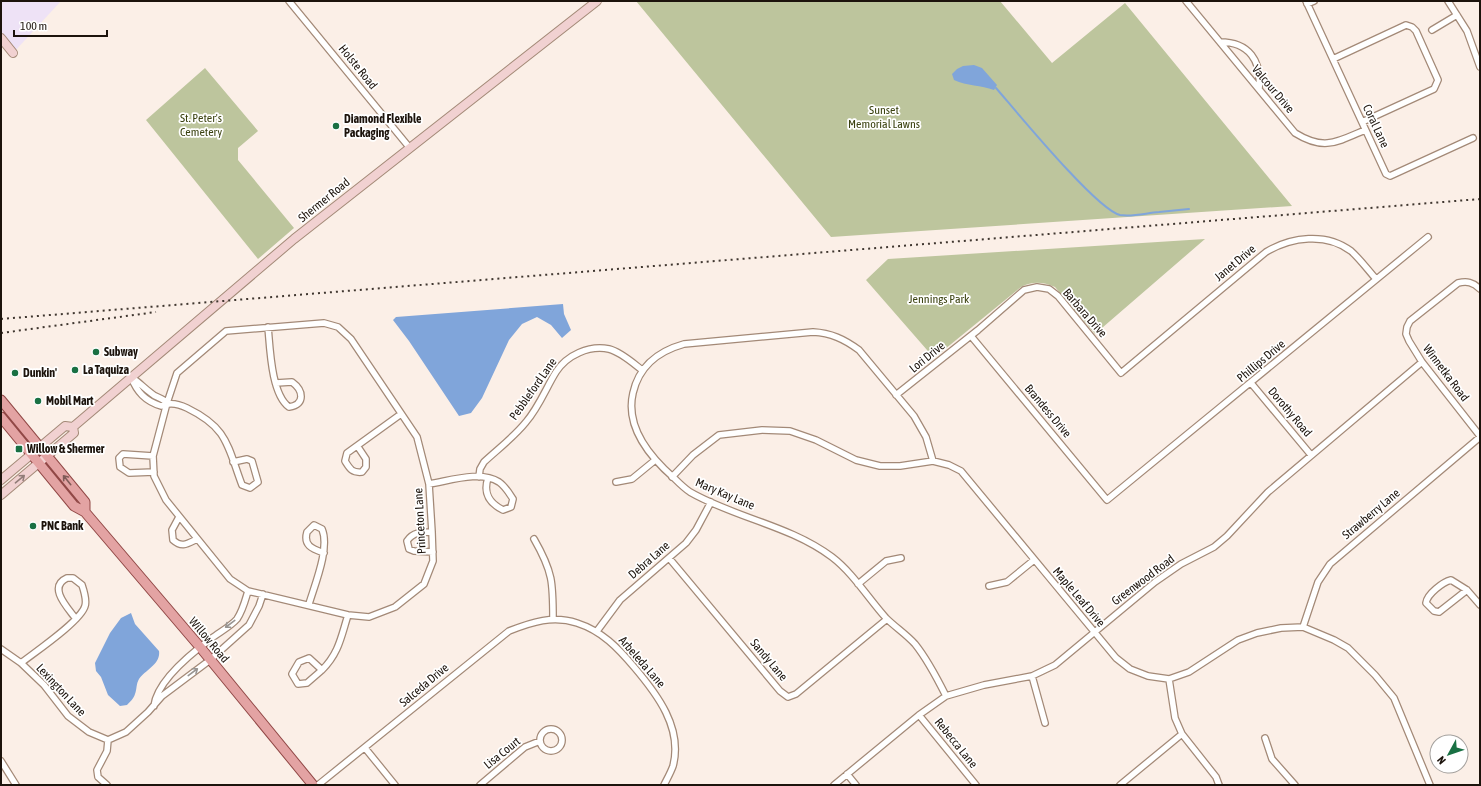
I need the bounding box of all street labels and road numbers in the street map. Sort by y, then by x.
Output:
street label: Holste Road [336,42,380,92]
street label: Valcour Drive [1249,62,1297,116]
street label: Coral Lane [1360,102,1392,150]
street label: Shermer Road [295,175,353,225]
street label: Janet Drive [1212,242,1258,284]
street label: Barbara Drive [1060,286,1110,340]
street label: Phillips Drive [1234,337,1288,385]
street label: Lori Drive [906,338,948,376]
street label: Winnetka Road [1420,342,1472,404]
street label: Pebbleford Lane [506,355,560,423]
street label: Brandess Drive [1022,382,1074,440]
street label: Dorothy Road [1265,384,1315,440]
street label: Mary Kay Lane [693,475,757,513]
street label: Strawberry Lane [1339,486,1403,542]
street label: Princeton Lane [411,488,429,554]
street label: Debra Lane [626,538,672,582]
street label: Greenwood Road [1109,552,1177,608]
street label: Maple Leaf Drive [1050,564,1108,630]
street label: Willow Road [186,614,232,666]
street label: Arbeleda Lane [616,633,668,691]
street label: Sandy Lane [747,636,791,684]
street label: Salceda Drive [397,660,451,710]
street label: Lexington Lane [33,661,89,719]
street label: Rebecca Lane [932,715,980,771]
street label: Lisa Court [481,734,523,772]

